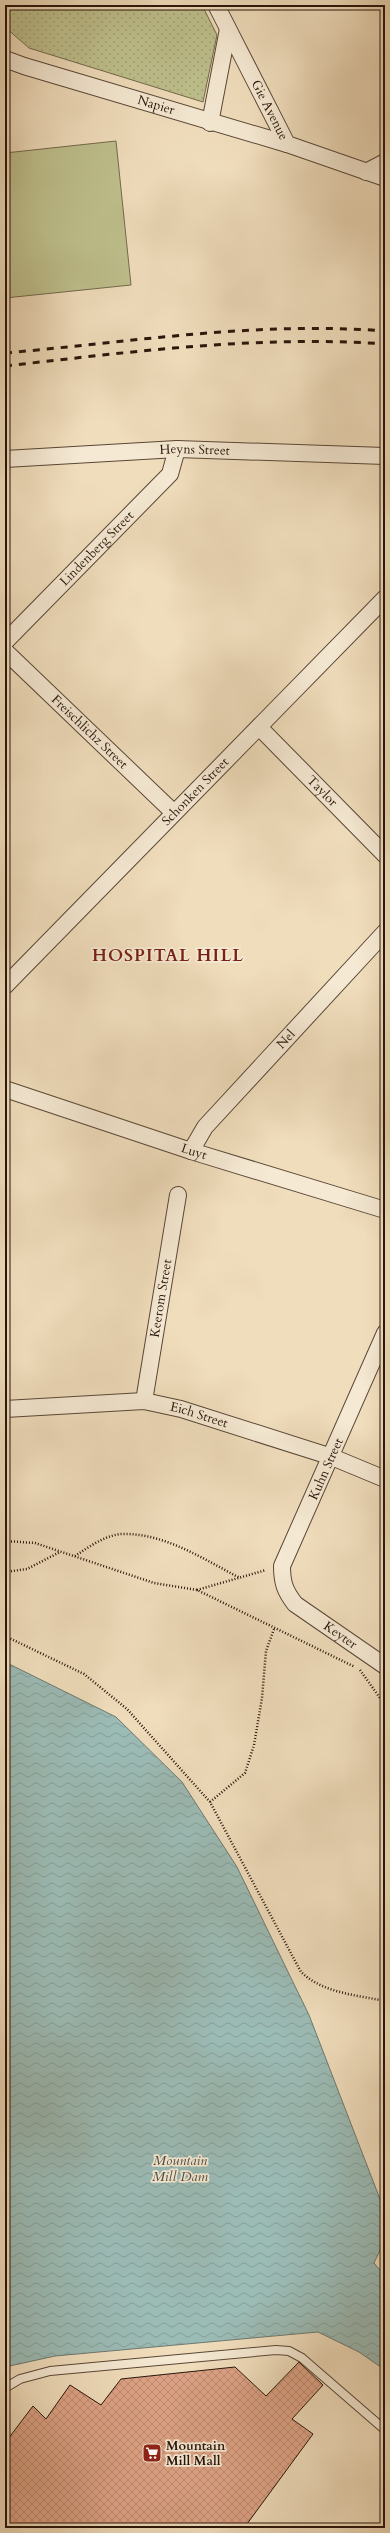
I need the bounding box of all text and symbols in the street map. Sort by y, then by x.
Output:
street label: Gie Avenue [247,77,293,143]
street label: Napier [135,91,177,119]
street label: Heyns Street [159,440,230,460]
street label: Lindenberg Street [56,507,138,590]
street label: Freischlichz Street [47,691,132,773]
street label: Schonken Street [158,754,233,830]
street label: Taylor [303,772,342,811]
district label: HOSPITAL HILL [92,944,244,967]
street label: Nel [272,1025,300,1053]
street label: Luyt [179,1139,209,1164]
street label: Keerom Street [146,1258,176,1339]
street label: Eich Street [168,1398,230,1432]
street label: Kuhn Street [304,1435,348,1503]
street label: Keyter [320,1617,361,1653]
water label: Mountain Mill Dam [152,2151,208,2186]
place label: Mountain Mill Mall [166,2437,226,2470]
supermarket icon: Mountain Mill Mall [141,2442,163,2464]

